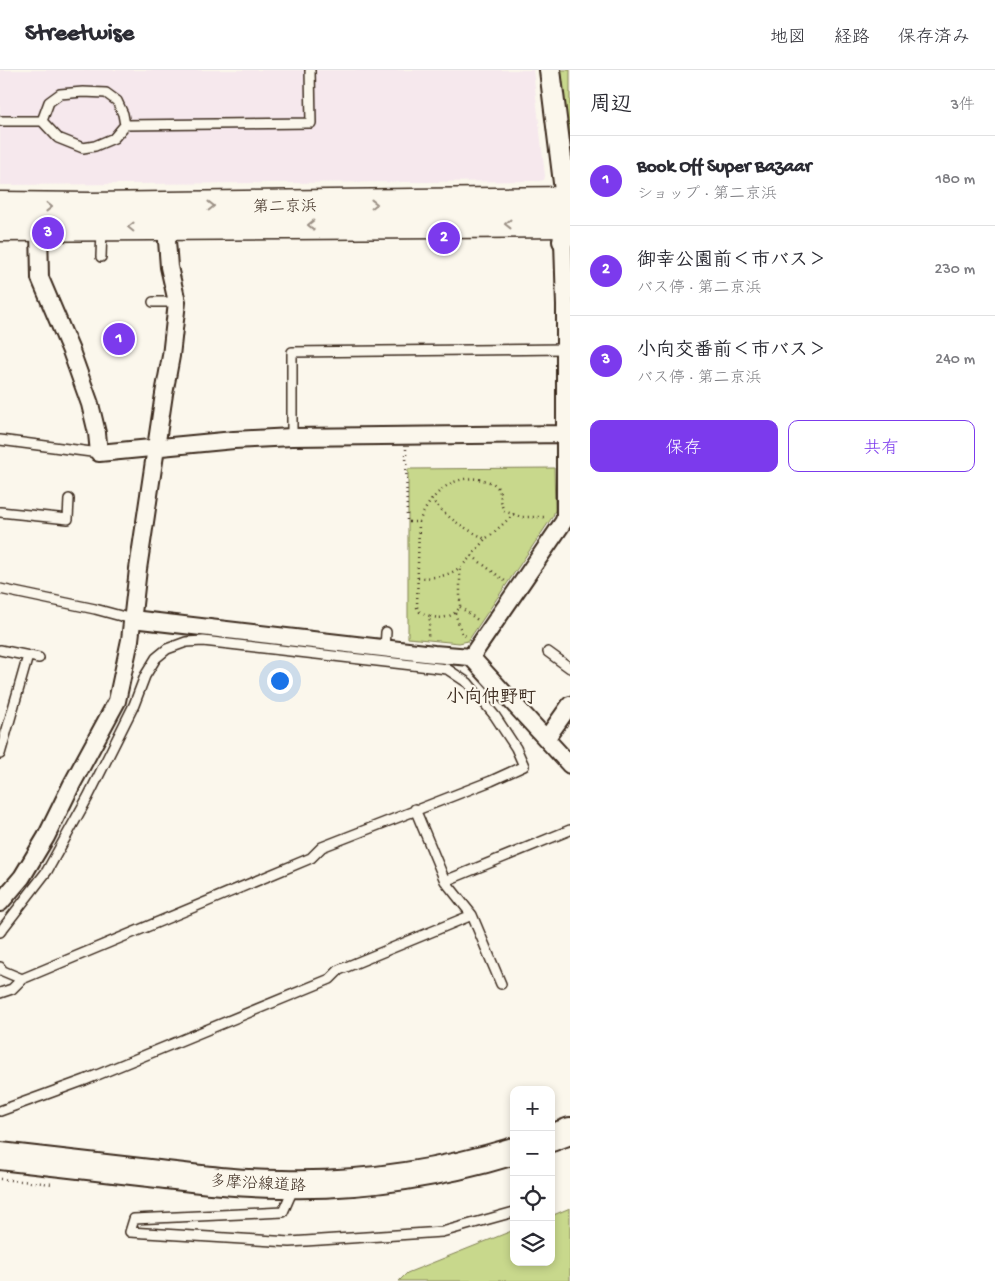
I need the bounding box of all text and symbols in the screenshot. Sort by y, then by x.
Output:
text: Streetwise [25,20,134,49]
text: 地図 [770,28,806,49]
text: 経路 [834,28,870,49]
text: 保存済み [898,28,970,49]
text: 周辺 [590,94,632,119]
text: 3件 [951,97,975,116]
text: Book Off Super Bazaar [637,156,812,179]
text: 1 [603,171,609,190]
text: 180 m [936,171,975,190]
text: ショップ · 第二京浜 [637,186,777,205]
street label: 第二京浜 [253,196,317,219]
one-way arrow [370,199,378,209]
one-way arrow [208,201,215,211]
one-way arrow [45,202,53,212]
pin: 3 [32,214,64,252]
pin: 2 [428,219,460,257]
one-way arrow [504,219,512,229]
one-way arrow [307,220,314,230]
one-way arrow [127,222,134,232]
text: 御幸公園前＜市バス＞ [637,250,827,273]
text: 2 [602,261,610,280]
text: 230 m [935,261,975,280]
text: バス停 · 第二京浜 [637,280,762,299]
pin: 1 [103,320,135,358]
text: 小向交番前＜市バス＞ [637,340,827,363]
text: 3 [602,351,610,370]
text: 240 m [935,351,975,370]
text: バス停 · 第二京浜 [637,370,762,389]
button: 保存 [590,420,778,472]
button: 共有 [788,420,975,472]
your location [267,668,293,694]
district label: 小向仲野町 [446,687,536,709]
map controls [510,1086,555,1266]
button: + [510,1086,555,1131]
button: − [510,1131,555,1176]
street label: 多摩沿線道路 [209,1171,306,1197]
button: locate [510,1176,555,1221]
button: layers [510,1221,555,1266]

